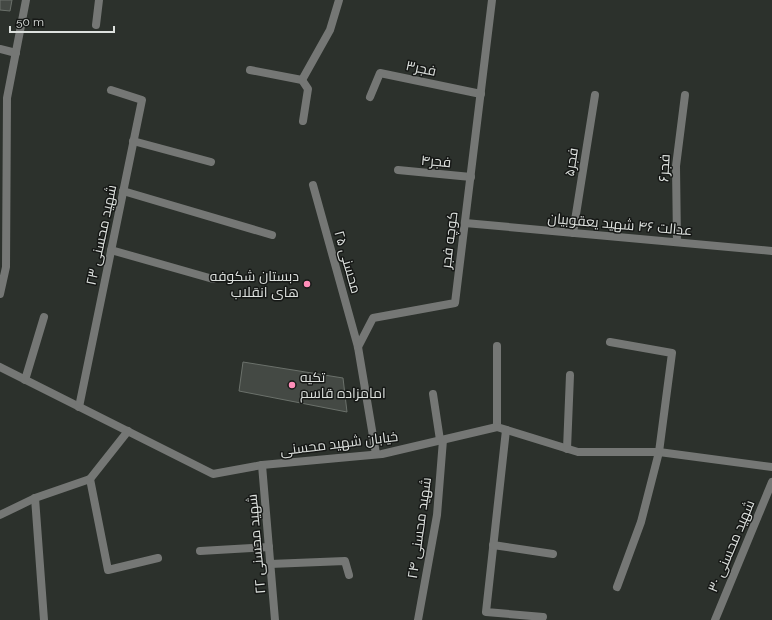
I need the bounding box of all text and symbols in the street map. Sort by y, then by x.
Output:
scale bar [10,8,114,34]
text: 50 m [16,15,44,29]
street label: فجر۳ [404,57,438,79]
street label: فجر۵ [561,147,581,177]
street label: فجر۴ [420,152,452,170]
street label: فجر۶ [655,154,673,182]
street label: شهید محسنی ۲۳ [83,183,119,287]
street label: عدالت ۴۶ شهید یعقوبیان [547,210,693,238]
street label: کوچه فجر [437,211,462,271]
street label: محسنی ۲۵ [331,229,365,295]
place label: دبستان شکوفه های انقلاب [210,268,299,300]
marker: دبستان شکوفه های انقلاب [302,279,312,289]
place label: تکیه امامزاده قاسم [300,369,386,403]
marker: تکیه امامزاده قاسم [287,380,297,390]
street label: خیابان شهید محسنی [279,428,399,458]
street label: شهید محسنی ۲۴ [404,476,434,580]
street label: شهید محسنی ۲۲ [244,493,268,595]
street label: شهید محسنی ۳۰ [704,498,758,594]

